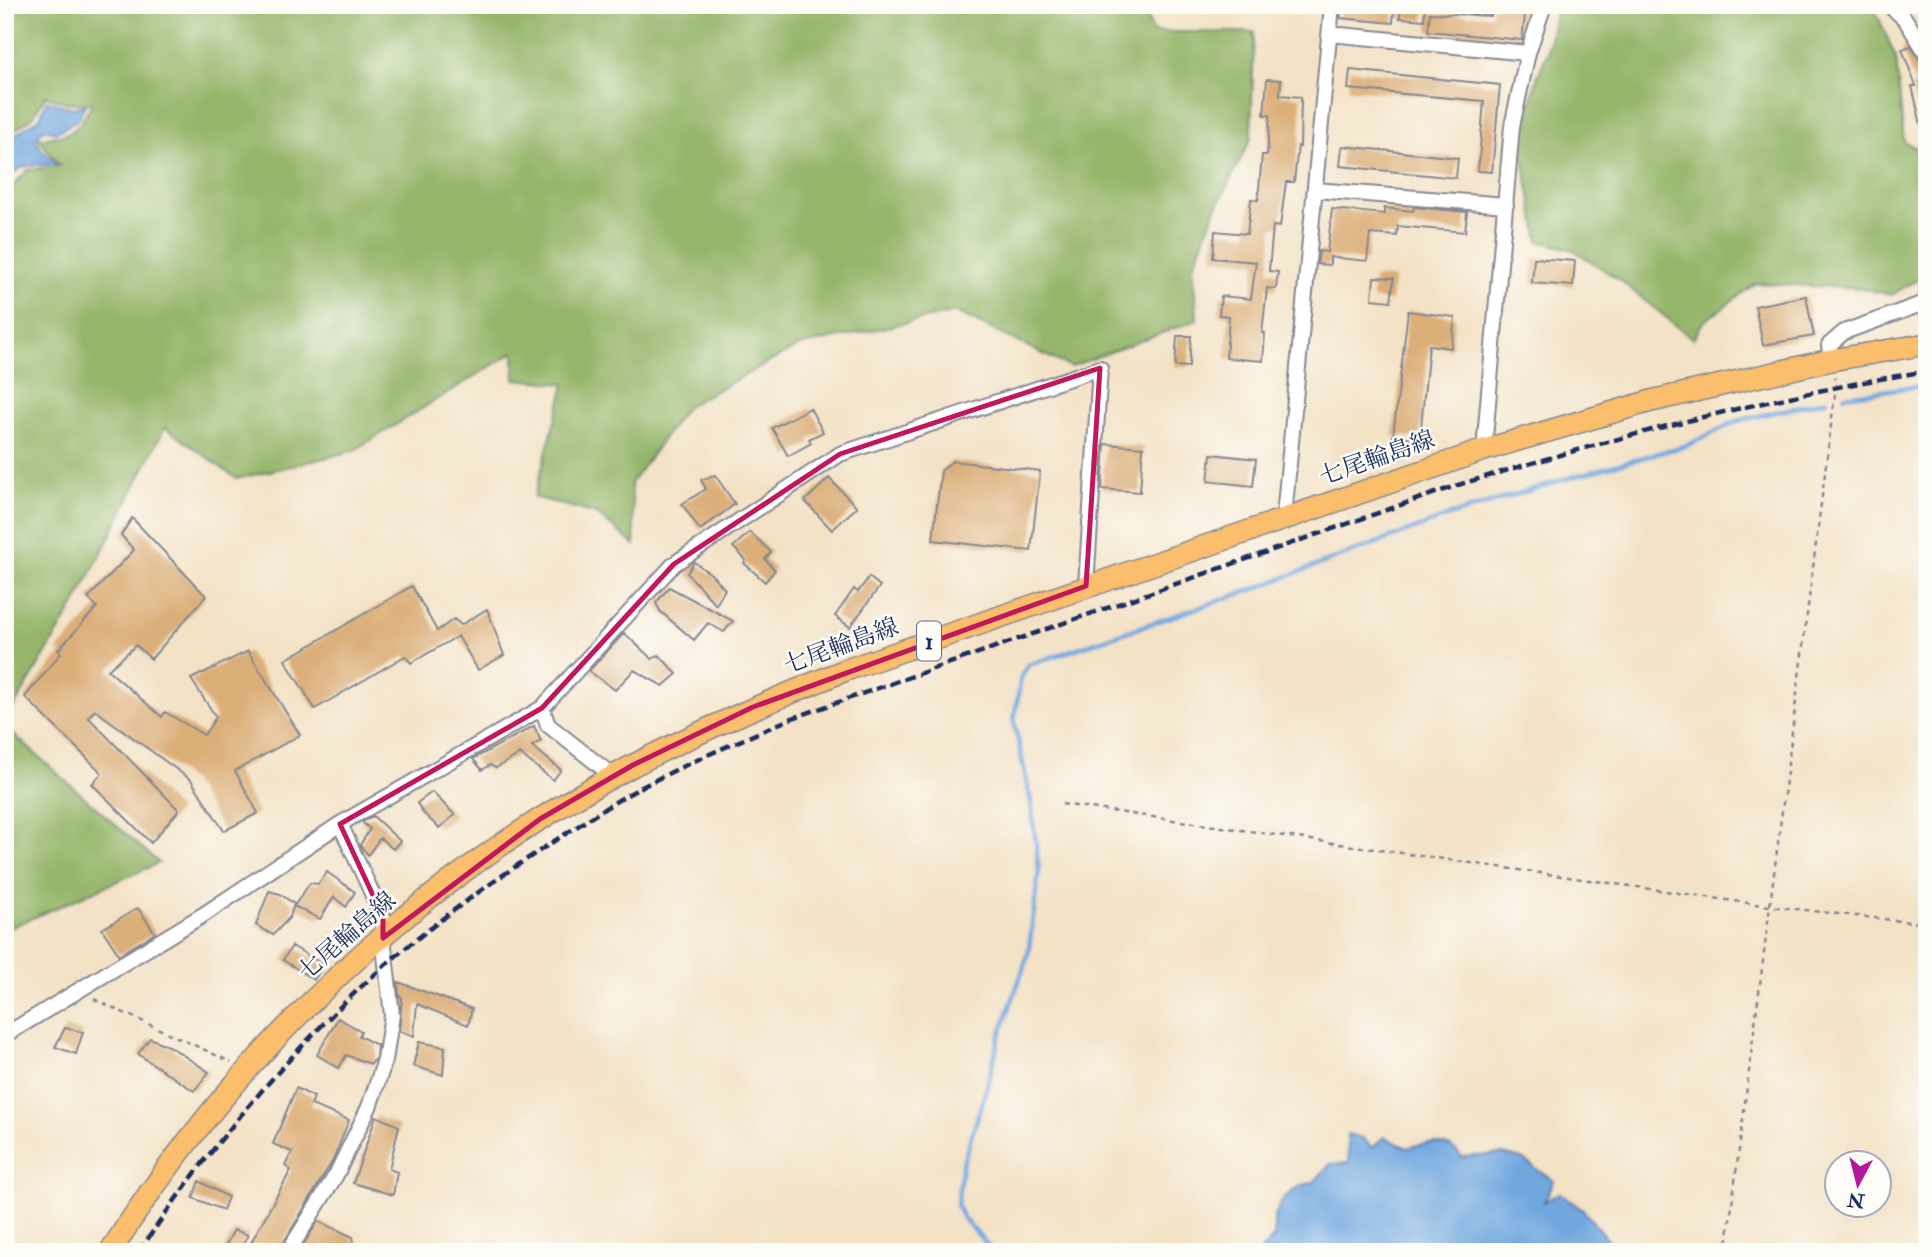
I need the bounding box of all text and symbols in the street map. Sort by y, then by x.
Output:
street label: 七尾輪島線 [1315,424,1439,492]
street label: 七尾輪島線 [779,611,903,681]
road number: 1 [917,622,941,660]
street label: 七尾輪島線 [292,885,402,987]
north arrow [1824,1148,1894,1218]
text: N [1845,1187,1867,1213]

